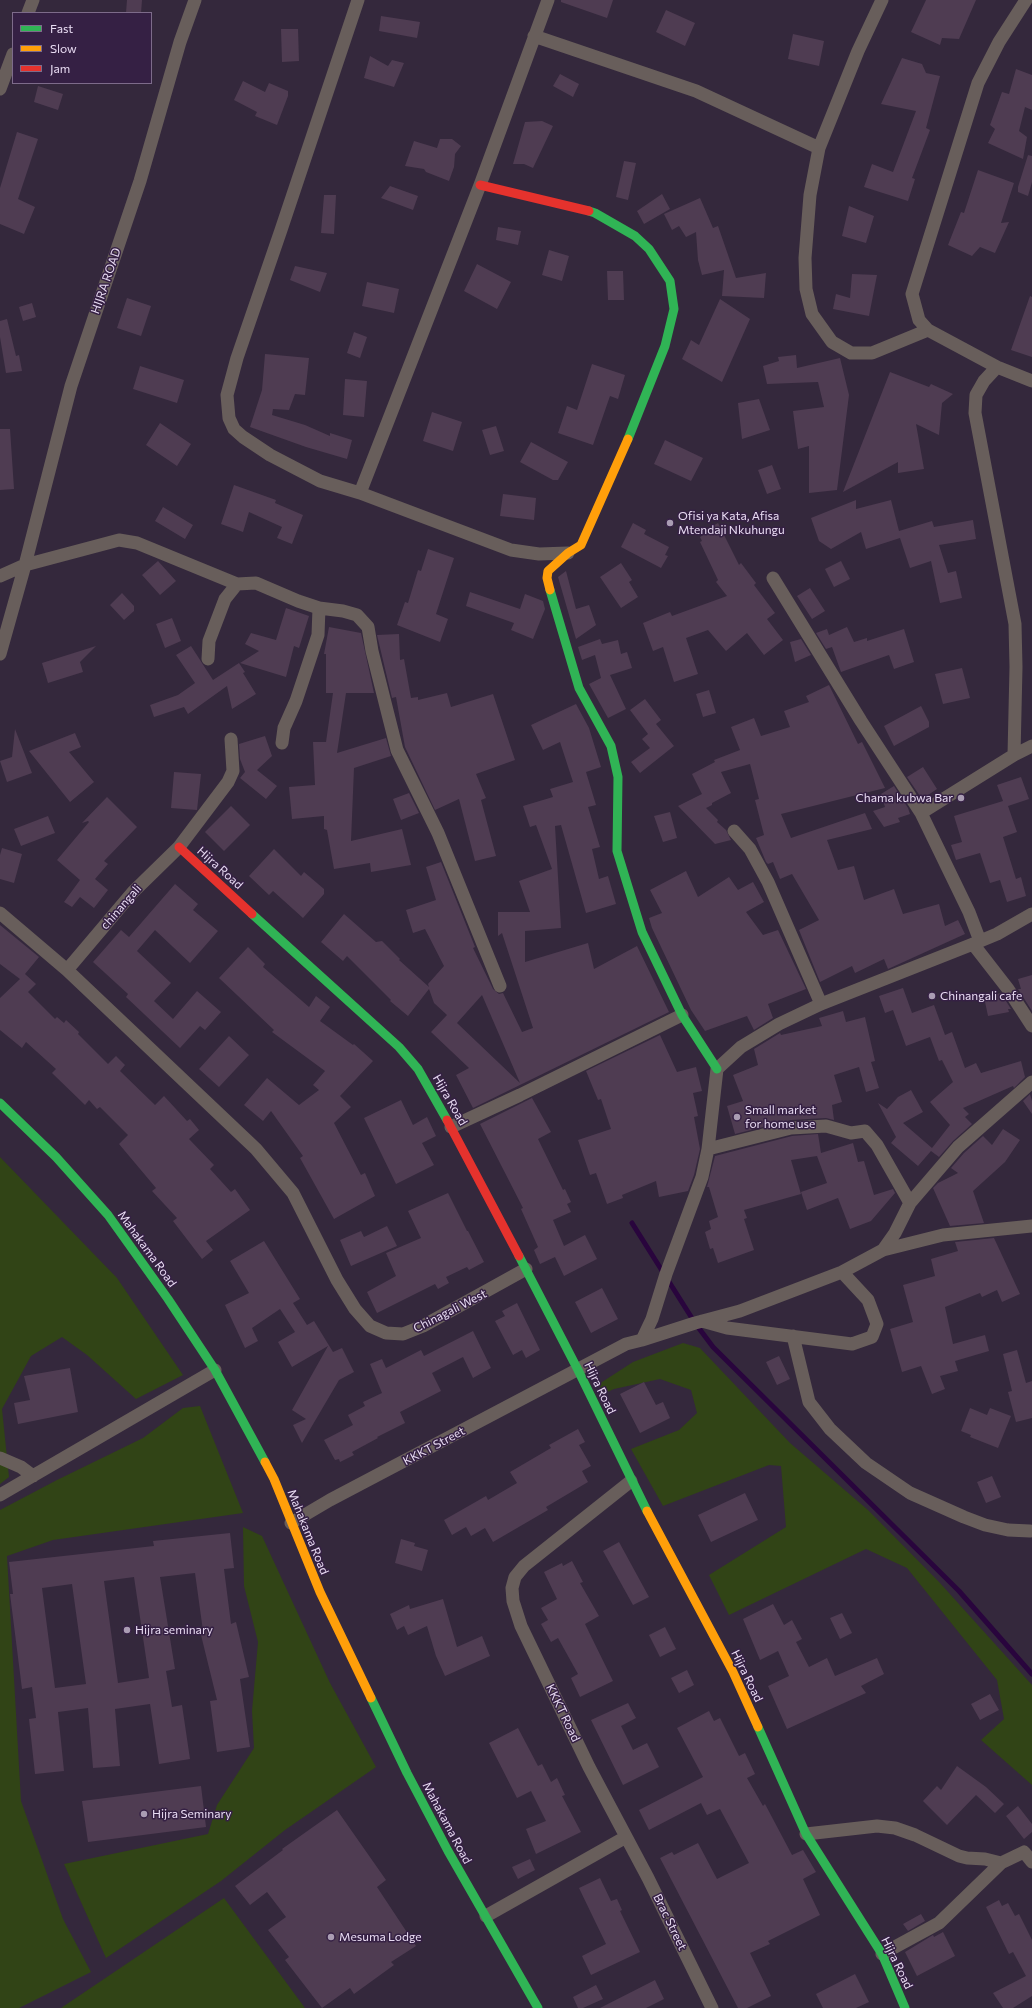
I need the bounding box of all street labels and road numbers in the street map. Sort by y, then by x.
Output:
street label: HIJRA ROAD [88,246,124,316]
street label: Hijra Road [194,844,246,892]
street label: chinangali [98,882,144,932]
street label: Hijra Road [430,1072,470,1128]
street label: Mahakama Road [115,1208,179,1290]
street label: Chinagali West [411,1286,489,1336]
street label: Hijra Road [581,1359,619,1417]
street label: KKKT Street [401,1424,467,1468]
street label: Mahakama Road [284,1487,332,1577]
street label: Hijra Road [728,1647,766,1705]
street label: KKKT Road [543,1682,583,1744]
street label: Mahakama Road [419,1780,475,1866]
street label: Brac Street [650,1891,690,1953]
street label: Hijra Road [878,1934,916,1992]

